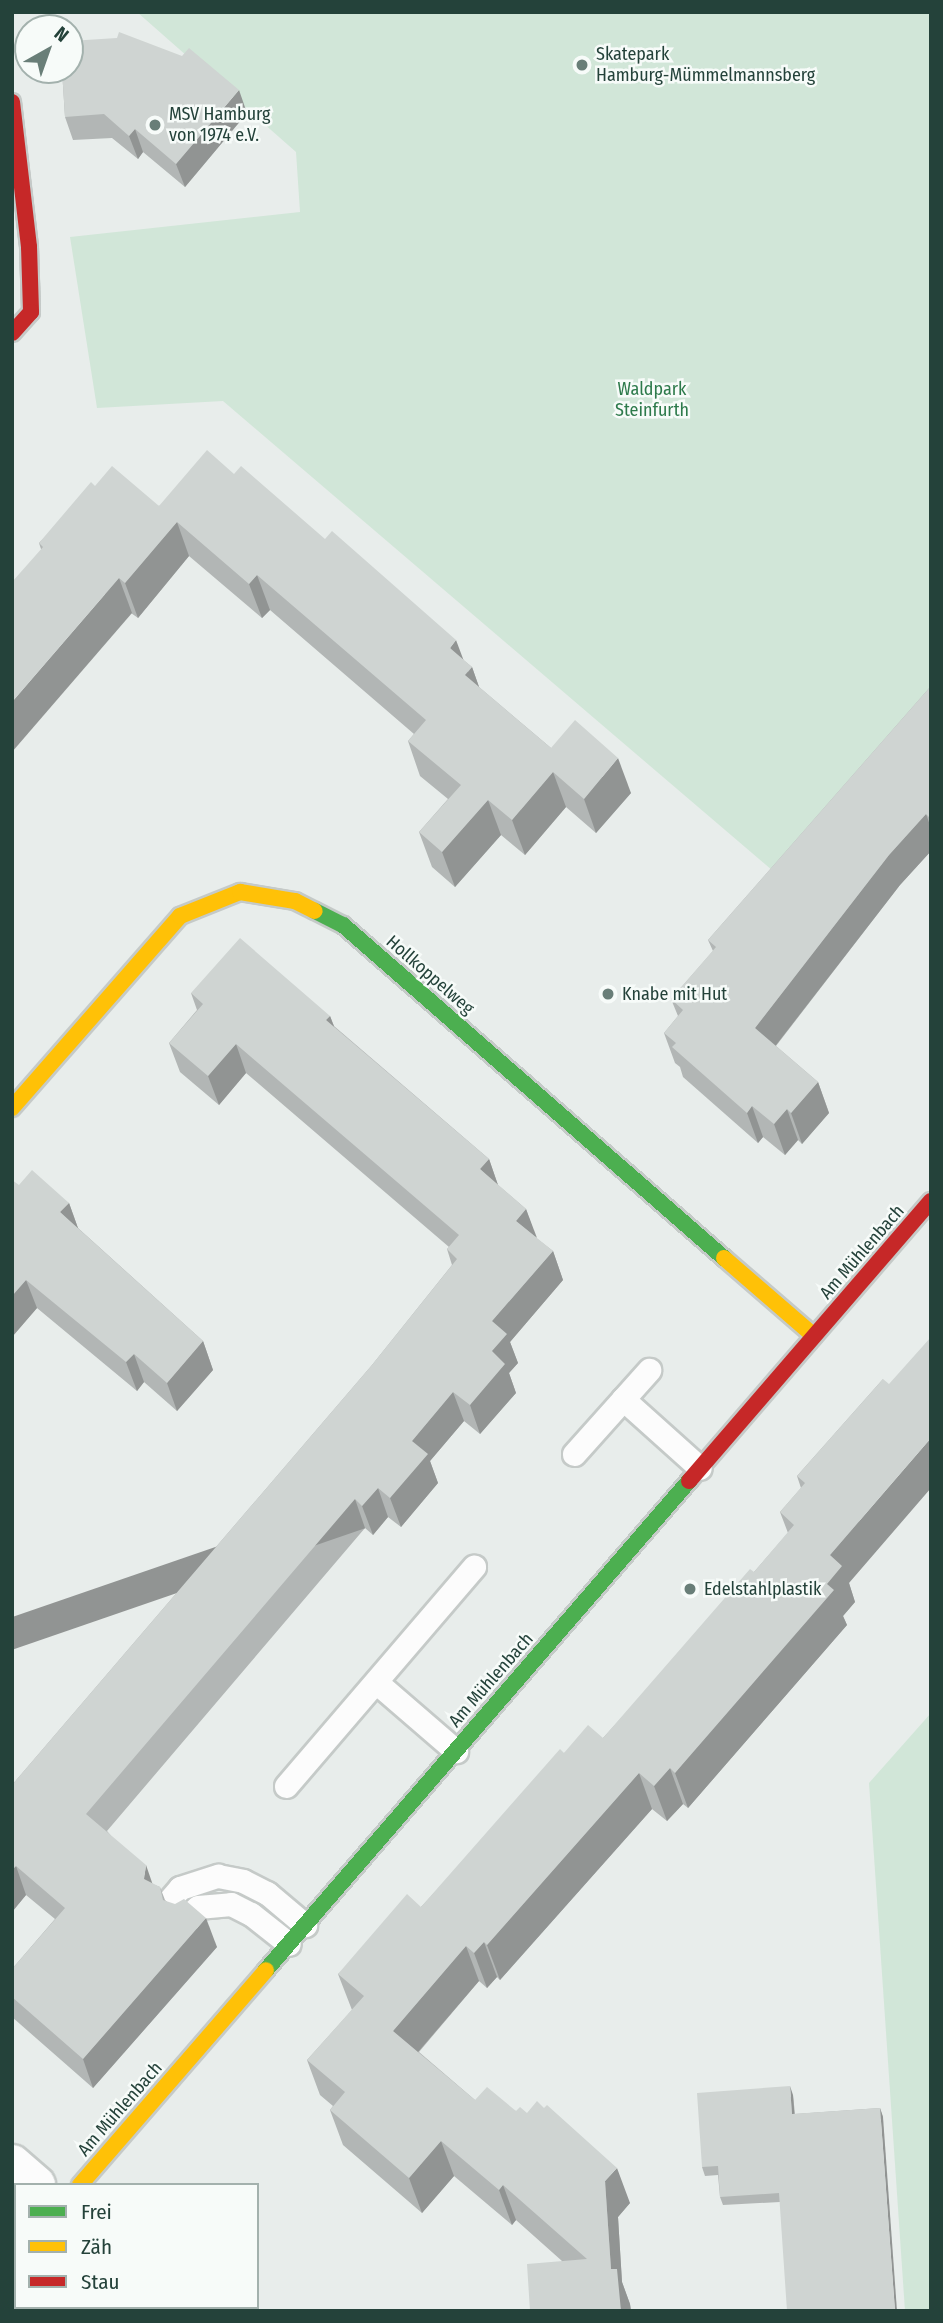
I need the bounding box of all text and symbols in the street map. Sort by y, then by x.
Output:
north arrow [14,14,84,84]
text: N [50,22,73,47]
place label: Skatepark Hamburg-Mümmelmannsberg [596,44,815,86]
marker: Skatepark Hamburg-Mümmelmannsberg [574,57,590,73]
place label: MSV Hamburg von 1974 e.V. [169,104,271,146]
marker: MSV Hamburg von 1974 e.V. [147,117,163,133]
park label: Waldpark Steinfurth [615,379,689,422]
street label: Hollkoppelweg [382,931,478,1019]
place label: Knabe mit Hut [622,983,727,1005]
marker: Knabe mit Hut [600,986,616,1002]
street label: Am Mühlenbach [815,1200,909,1304]
place label: Edelstahlplastik [704,1578,821,1600]
marker: Edelstahlplastik [682,1581,698,1597]
street label: Am Mühlenbach [444,1628,538,1732]
street label: Am Mühlenbach [73,2057,167,2161]
legend [14,2183,259,2309]
text: Frei [81,2199,112,2225]
text: Zäh [81,2234,112,2260]
text: Stau [81,2269,119,2295]

